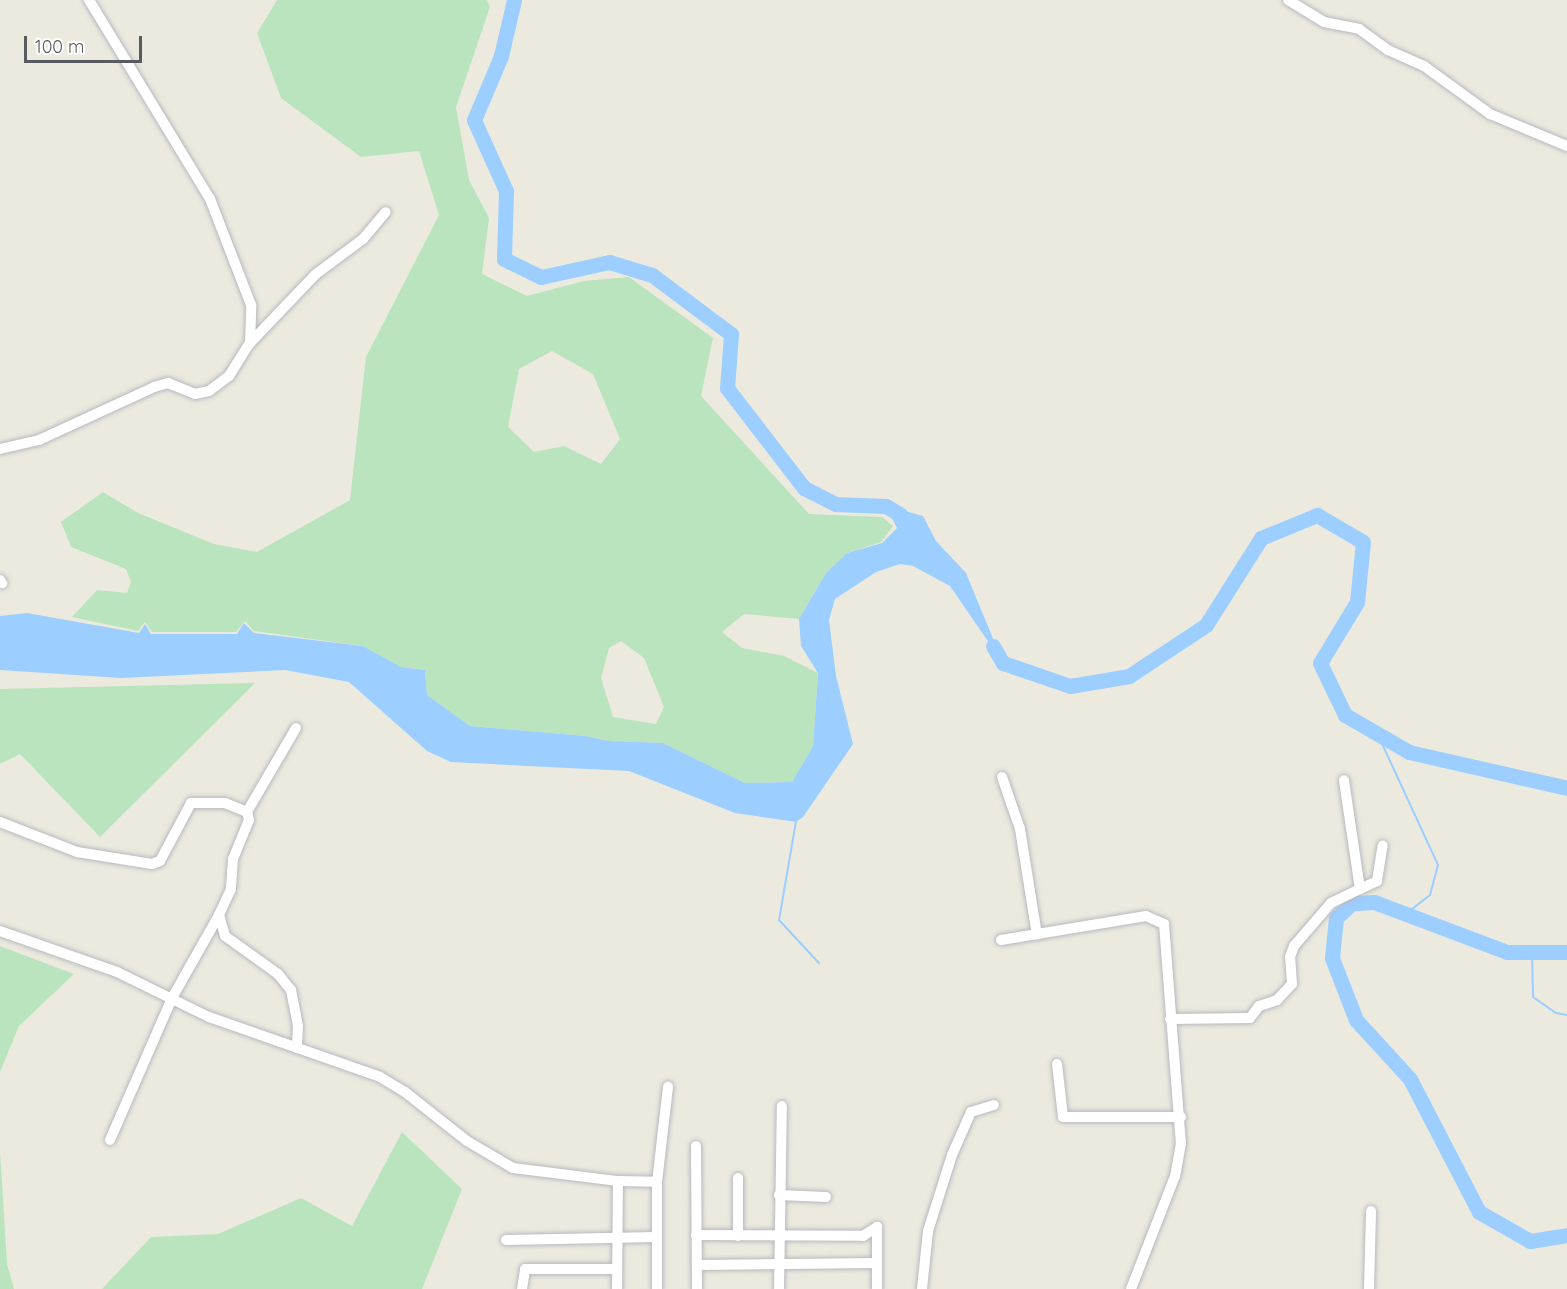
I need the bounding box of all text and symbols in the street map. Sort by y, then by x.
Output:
scale bar [27,24,146,62]
text: 100 m [35,35,84,58]

